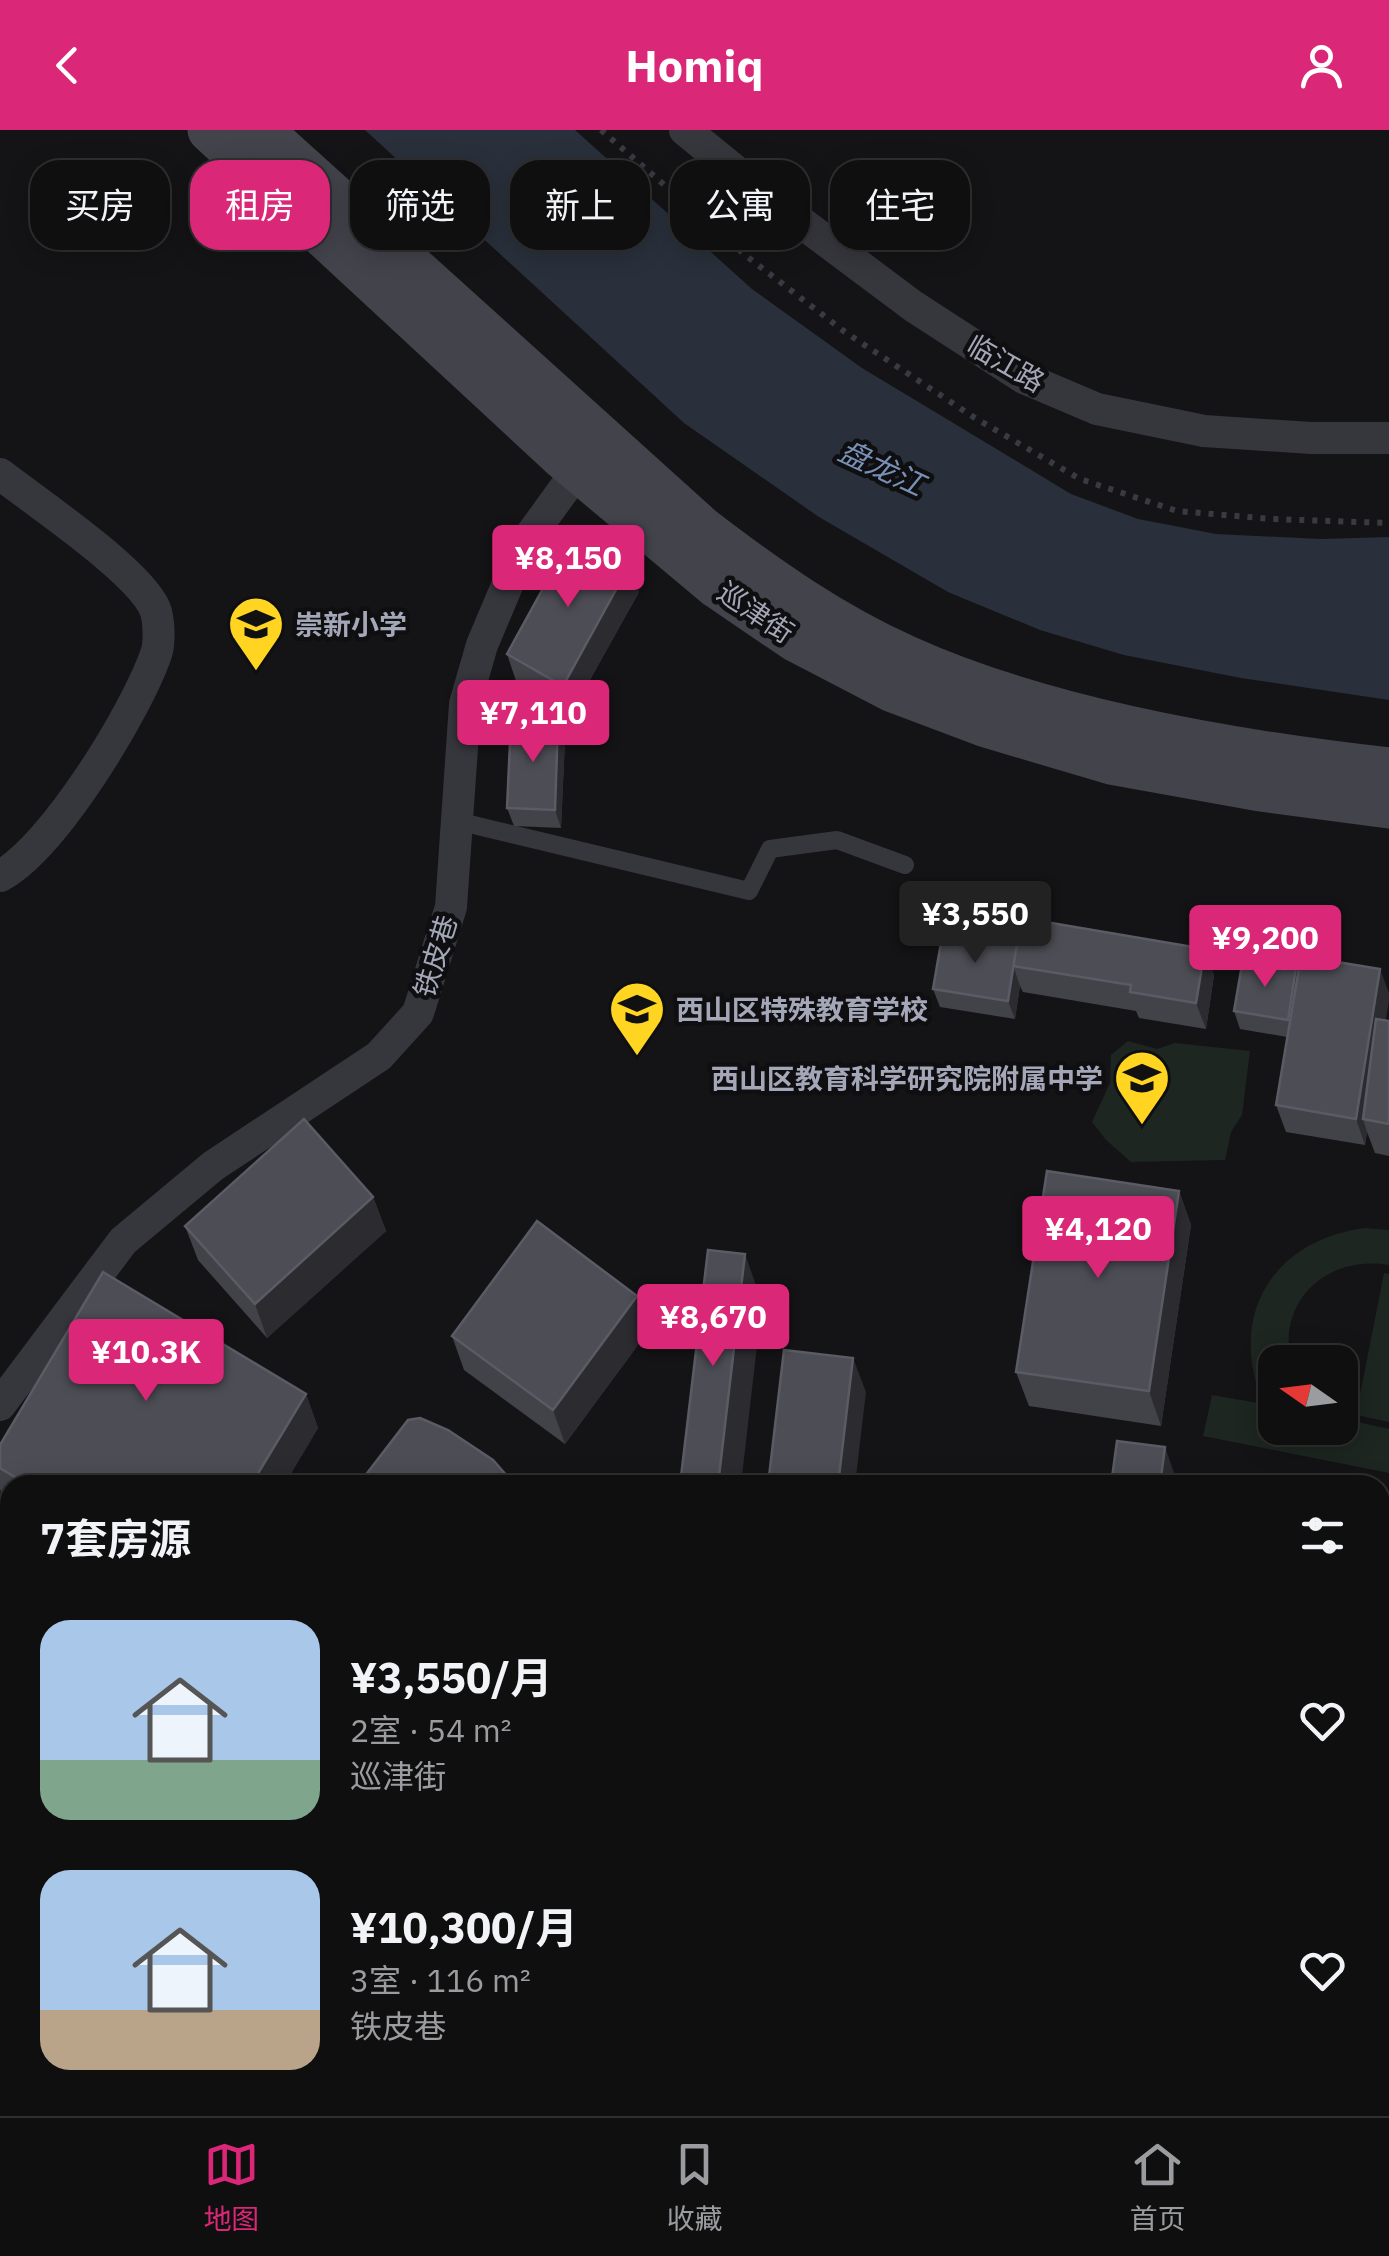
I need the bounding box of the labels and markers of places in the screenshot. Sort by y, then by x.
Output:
pin: ¥8,150 [487,525,649,610]
school or university icon: 崇新小学 [226,594,286,673]
place label: 崇新小学 [295,606,407,643]
pin: ¥7,110 [452,680,614,765]
pin: ¥3,550 [894,881,1056,966]
pin: ¥9,200 [1184,905,1346,990]
school or university icon: 西山区特殊教育学校 [607,979,667,1058]
place label: 西山区特殊教育学校 [676,991,928,1028]
school or university icon: 西山区教育科学研究院附属中学 [1112,1048,1172,1127]
place label: 西山区教育科学研究院附属中学 [711,1060,1103,1097]
pin: ¥4,120 [1017,1196,1179,1281]
pin: ¥8,670 [632,1284,794,1369]
pin: ¥10.3K [65,1319,227,1404]

